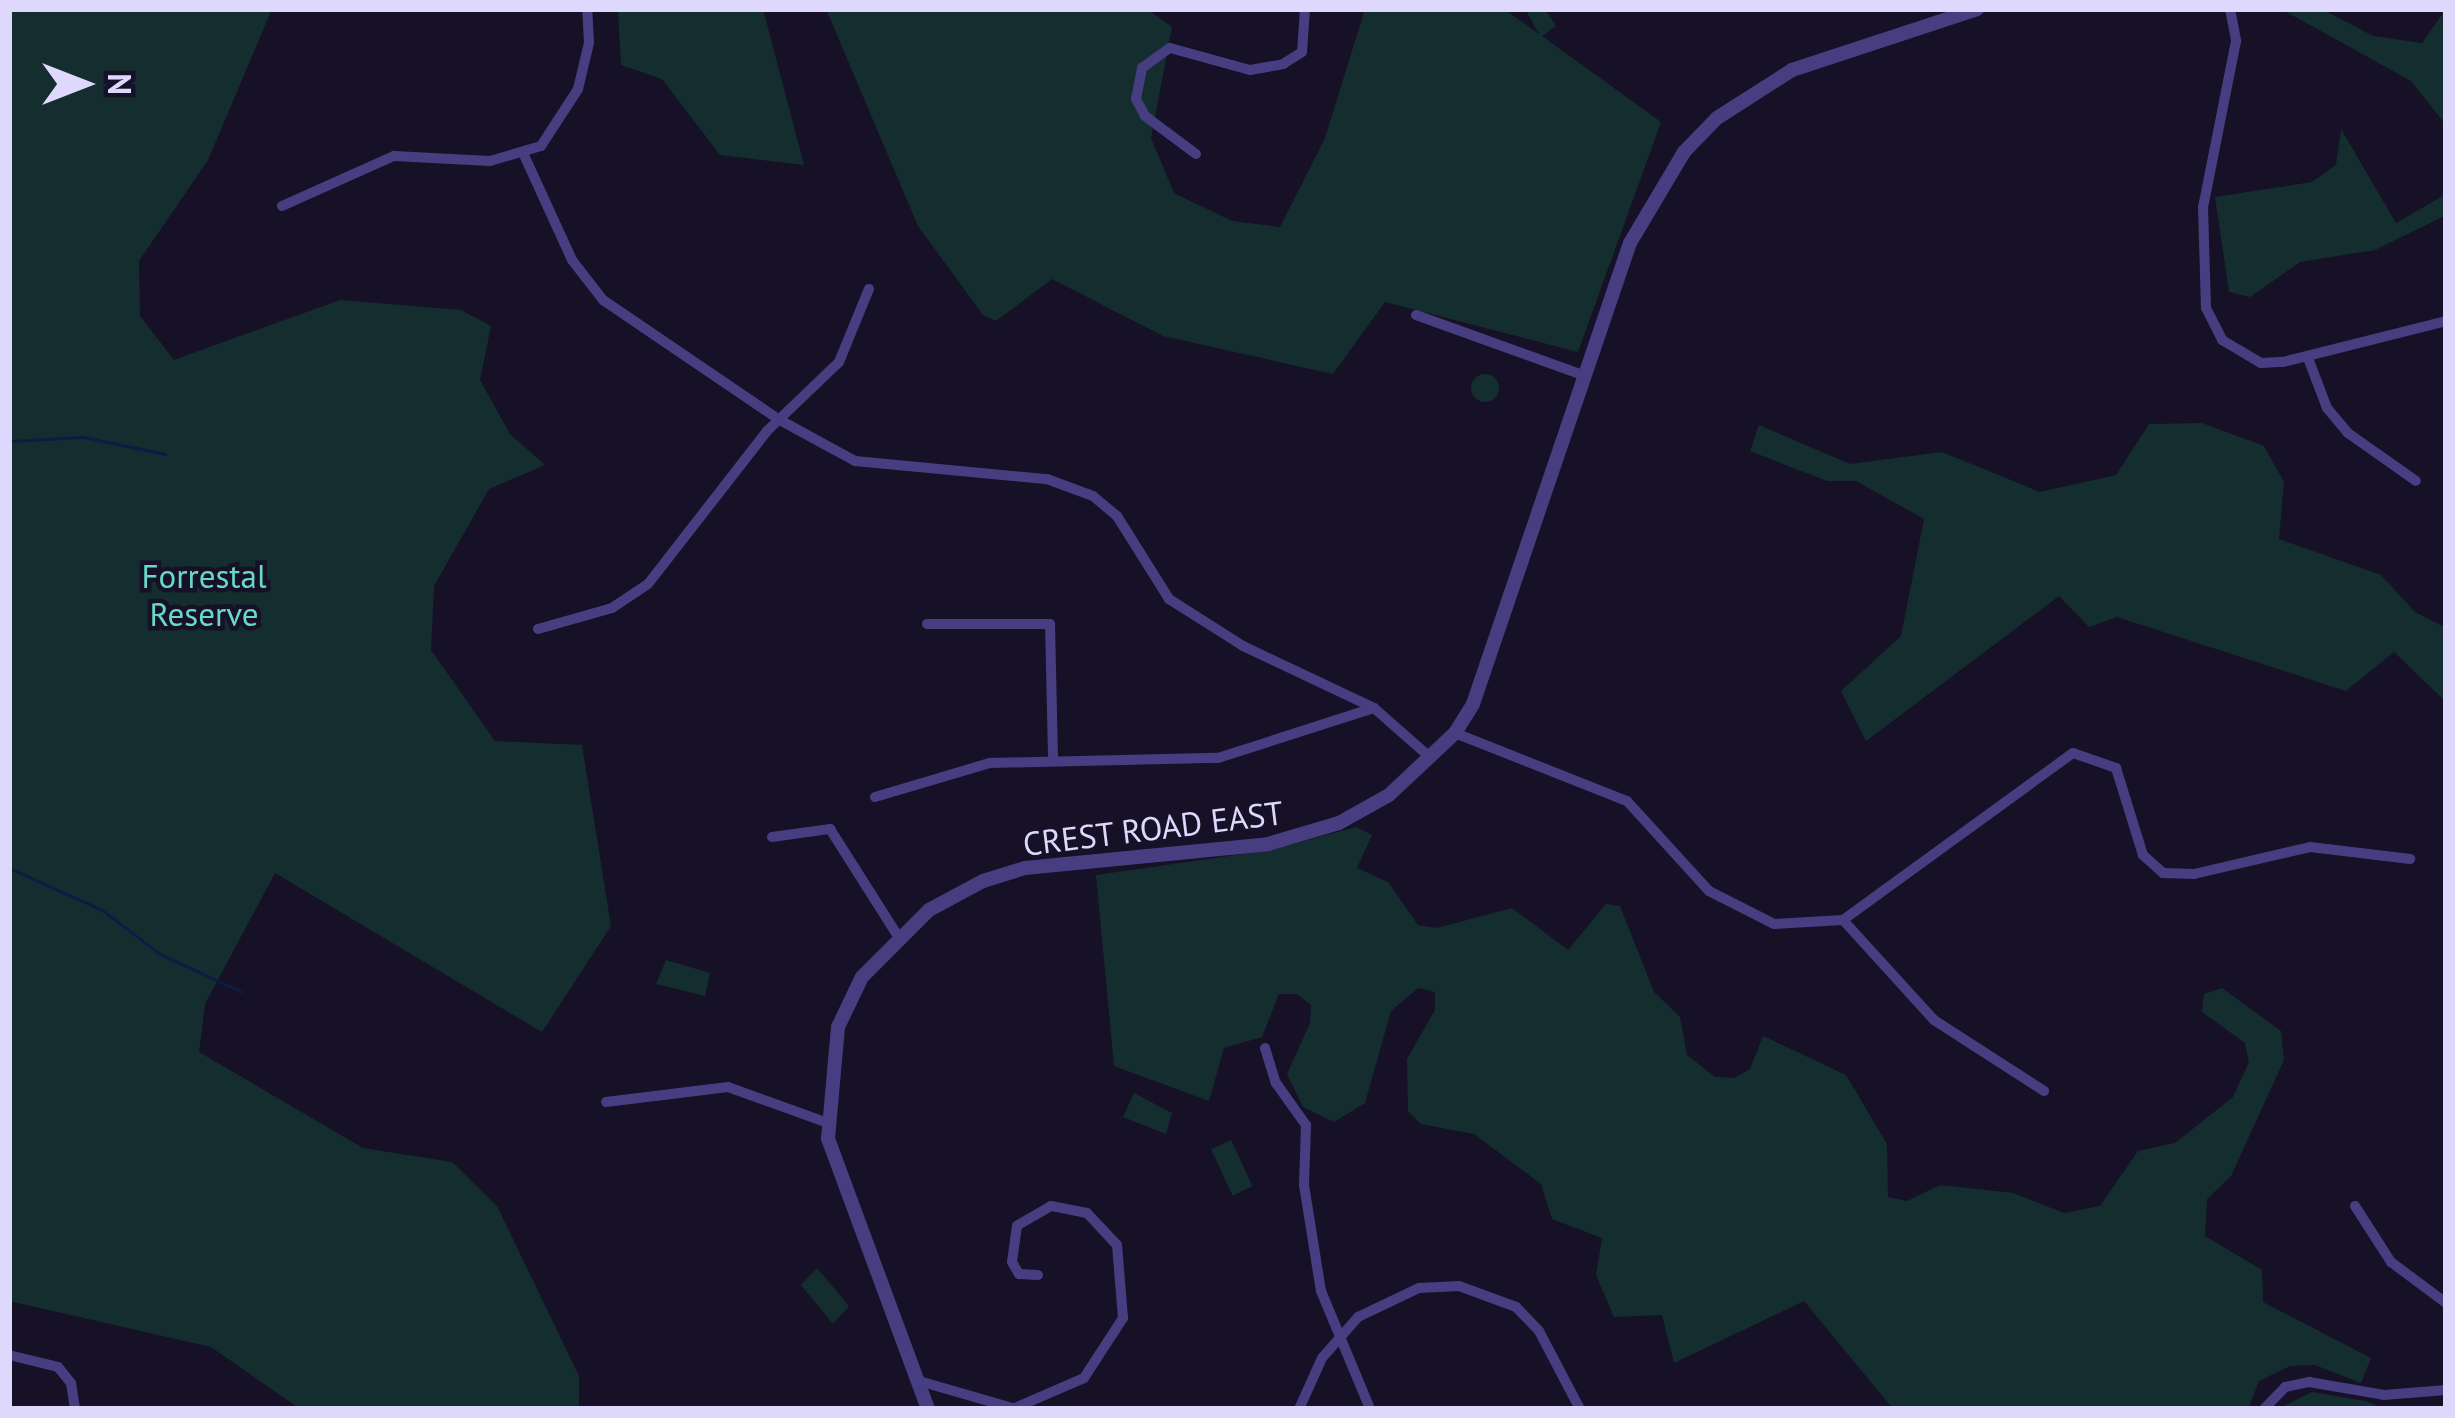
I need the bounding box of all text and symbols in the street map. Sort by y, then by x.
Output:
north arrow [24,24,144,144]
text: N [99,73,142,95]
park label: Forrestal Reserve [141,556,267,634]
street label: CREST ROAD EAST [1020,792,1286,864]

